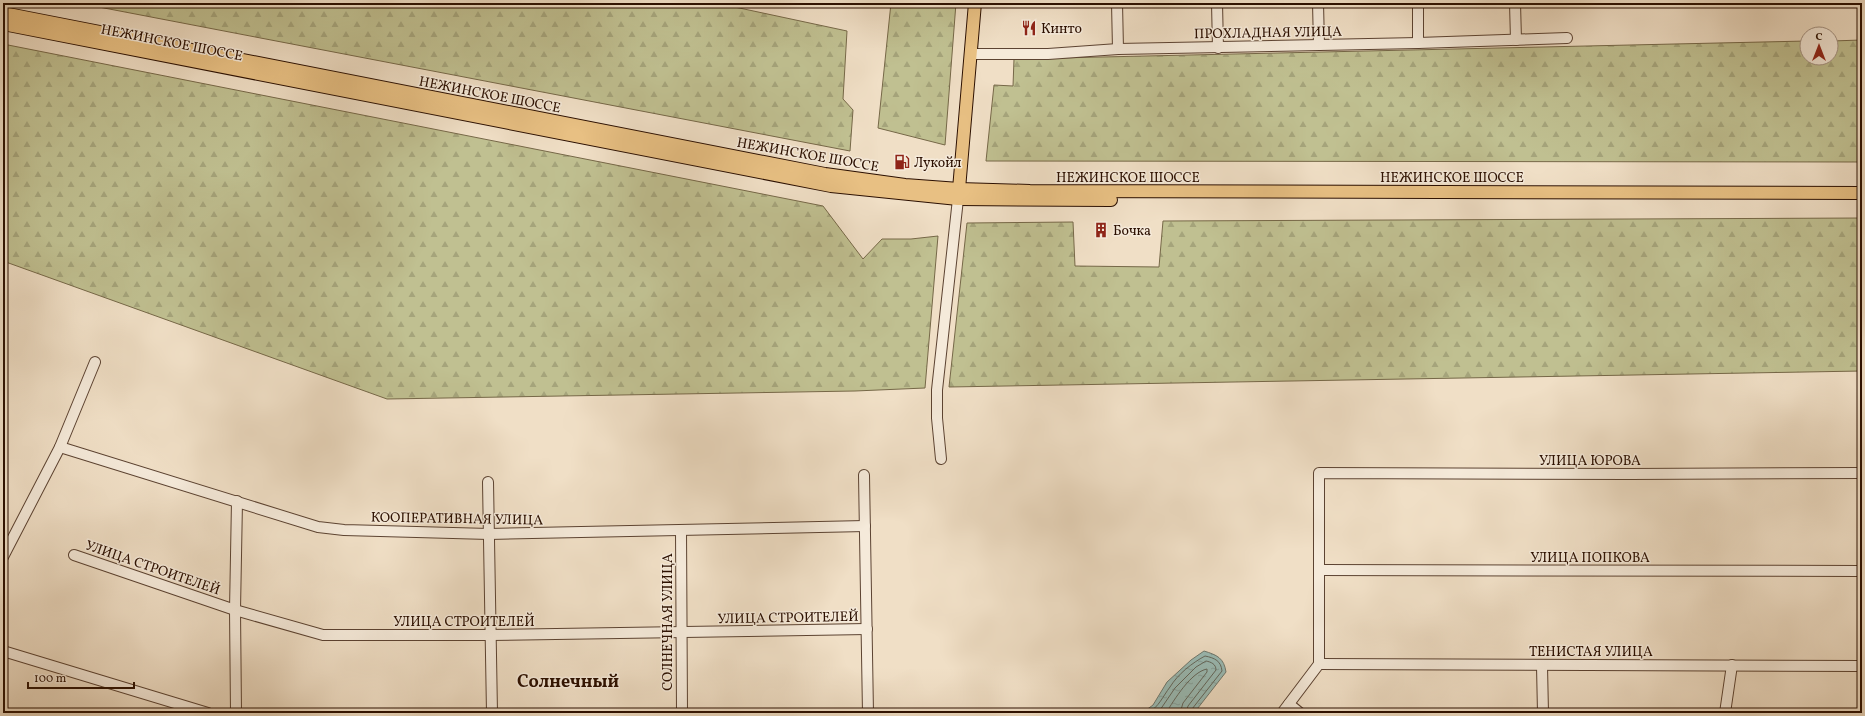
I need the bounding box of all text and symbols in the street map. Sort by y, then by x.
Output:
restaurant icon: Кинто [1020,19,1038,37]
street label: НЕЖИНСКОЕ ШОССЕ [99,20,244,67]
place label: Кинто [1041,20,1082,39]
street label: ПРОХЛАДНАЯ УЛИЦА [1194,23,1342,44]
north arrow [1799,26,1839,66]
text: С [1815,30,1823,45]
street label: НЕЖИНСКОЕ ШОССЕ [417,72,562,119]
street label: НЕЖИНСКОЕ ШОССЕ [735,134,880,177]
fuel station icon: Лукойл [893,153,911,171]
place label: Лукойл [914,154,962,173]
street label: НЕЖИНСКОЕ ШОССЕ [1056,169,1200,188]
street label: НЕЖИНСКОЕ ШОССЕ [1380,169,1524,188]
building icon: Бочка [1092,221,1110,239]
place label: Бочка [1113,222,1151,241]
street label: УЛИЦА ЮРОВА [1539,452,1641,471]
street label: КООПЕРАТИВНАЯ УЛИЦА [371,508,543,531]
street label: УЛИЦА СТРОИТЕЛЕЙ [83,535,223,600]
street label: УЛИЦА ПОПКОВА [1530,549,1650,568]
street label: СОЛНЕЧНАЯ УЛИЦА [659,553,678,691]
street label: УЛИЦА СТРОИТЕЛЕЙ [717,607,859,629]
street label: УЛИЦА СТРОИТЕЛЕЙ [393,612,535,632]
street label: ТЕНИСТАЯ УЛИЦА [1529,643,1653,662]
scale bar [28,664,134,690]
district label: Солнечный [517,670,619,695]
text: 100 m [34,671,67,687]

